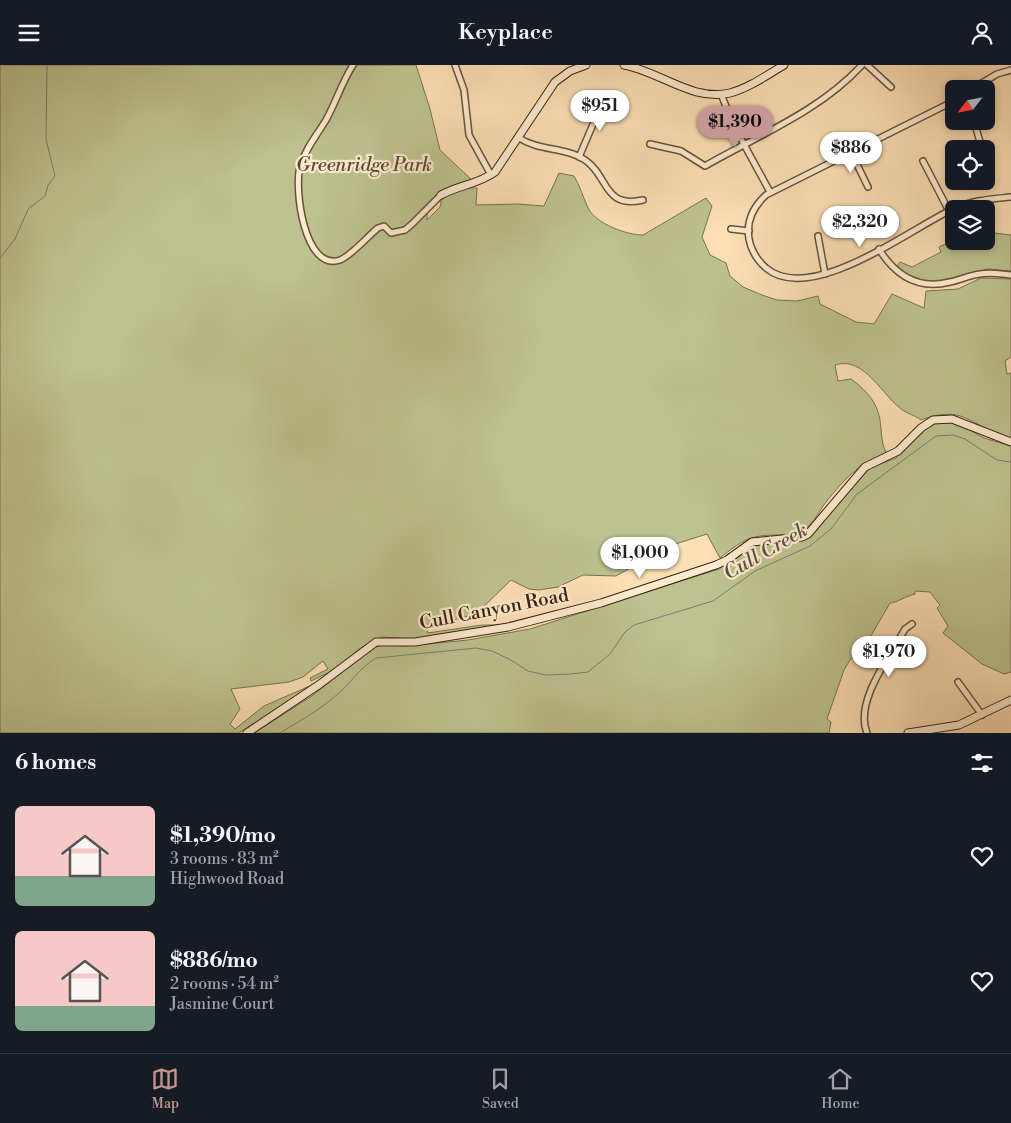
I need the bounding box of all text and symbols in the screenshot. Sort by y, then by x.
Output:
icon: menu [15,19,43,47]
text: Keyplace [458,19,553,46]
icon: person [968,19,996,47]
north arrow [945,80,995,130]
map controls [945,80,995,250]
pin: $951 [570,89,630,132]
text: $951 [581,96,619,116]
pin: $1,390 [694,106,776,148]
text: $1,390 [708,112,762,132]
pin: $886 [821,131,881,174]
text: $886 [831,138,871,158]
button: locate [945,140,995,190]
park label: Greenridge Park [296,153,432,177]
button: layers [945,200,995,250]
pin: $2,320 [819,205,901,248]
text: $2,320 [832,212,888,232]
water label: Cull Creek [719,518,813,586]
pin: $1,000 [599,537,681,579]
text: $1,000 [611,543,669,563]
street label: Cull Canyon Road [417,583,571,635]
pin: $1,970 [848,635,930,678]
text: $1,970 [863,642,915,662]
icon: filters [968,749,996,777]
text: 6 homes [15,750,96,776]
text: $1,390/mo [170,823,276,849]
icon: home [55,826,115,886]
icon: heart [968,842,996,870]
text: 3 rooms · 83 m² [170,849,279,869]
text: Highwood Road [170,869,284,889]
text: $886/mo [170,948,258,974]
icon: home [55,951,115,1011]
icon: heart [968,967,996,995]
text: 2 rooms · 54 m² [170,974,279,994]
text: Jasmine Court [170,994,274,1014]
tab: Map [151,1065,179,1113]
tab: Saved [482,1065,519,1113]
tab: Home [821,1065,860,1113]

